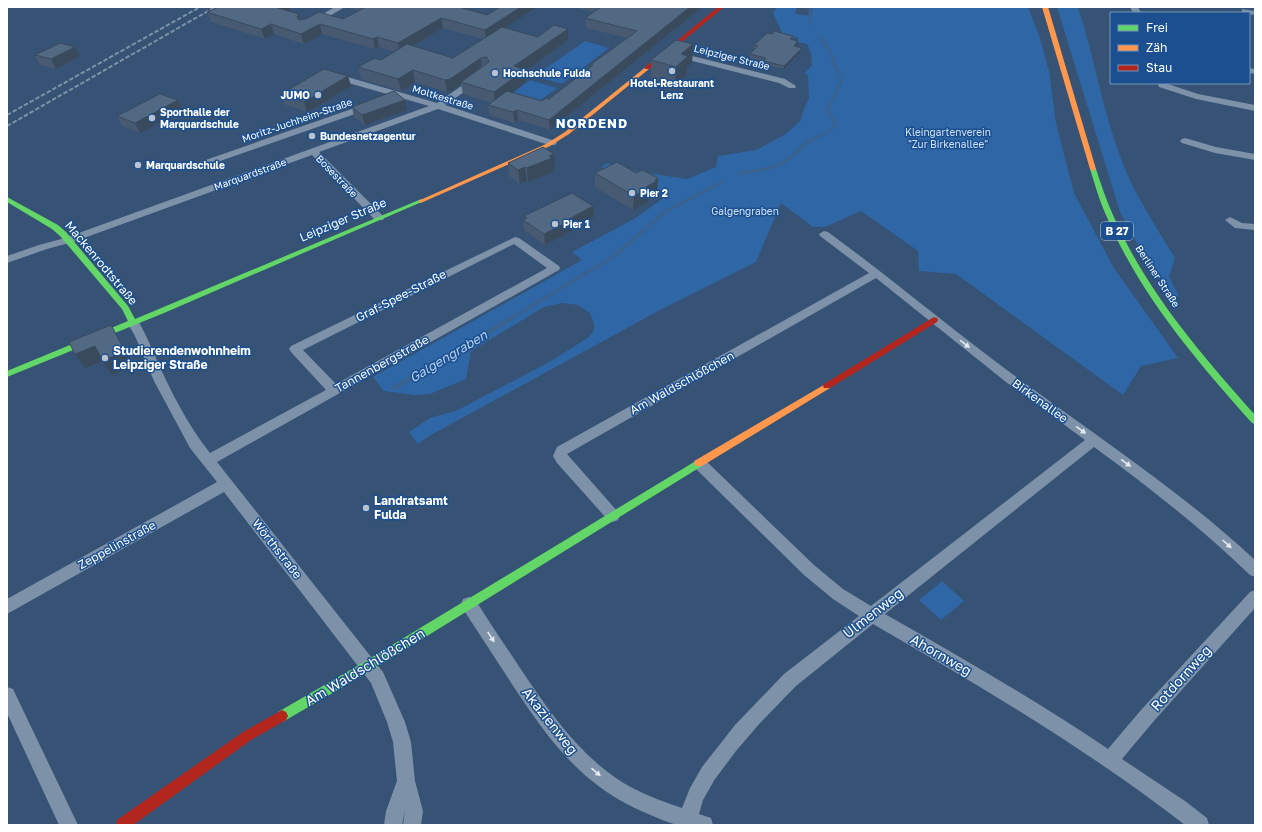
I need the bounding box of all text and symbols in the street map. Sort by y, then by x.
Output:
legend [1110,12,1250,84]
text: Frei [1146,20,1168,35]
text: Zäh [1146,40,1167,55]
street label: Leipziger Straße [693,42,771,72]
text: Stau [1146,60,1172,75]
marker: Hotel-Restaurant Lenz [667,66,677,76]
place label: Hochschule Fulda [503,67,591,79]
marker: Hochschule Fulda [490,68,500,78]
place label: Hotel-Restaurant Lenz [630,77,714,101]
street label: Moltkestraße [411,82,475,112]
place label: JUMO [280,89,310,101]
marker: JUMO [313,90,323,100]
street label: Moritz-Juchheim-Straße [240,95,354,145]
place label: Sporthalle der Marquardschule [160,106,239,130]
marker: Sporthalle der Marquardschule [147,113,157,123]
district label: NORDEND [556,115,628,131]
park label: Kleingartenverein "Zur Birkenallee" [905,126,991,150]
place label: Bundesnetzagentur [320,130,416,142]
marker: Bundesnetzagentur [307,131,317,141]
street label: Bosestraße [314,152,360,200]
street label: Marquardstraße [212,155,288,193]
place label: Marquardschule [146,159,225,171]
marker: Marquardschule [133,160,143,170]
place label: Pier 2 [640,187,668,199]
marker: Pier 2 [627,188,637,198]
street label: Leipziger Straße [297,194,389,245]
park label: Galgengraben [711,205,779,217]
street label: Mackenrodtstraße [62,218,141,308]
place label: Pier 1 [563,218,590,230]
marker: Pier 1 [550,219,560,229]
road number: B 27 [1101,222,1133,240]
street label: Berliner Straße [1133,243,1183,310]
street label: Graf-Spee-Straße [353,266,449,325]
water label: Galgengraben [406,326,491,385]
street label: Tannenbergstraße [332,332,431,396]
one-way arrow [960,340,971,348]
place label: Studierendenwohnheim Leipziger Straße [113,343,251,372]
street label: Am Waldschlößchen [627,348,737,417]
marker: Studierendenwohnheim Leipziger Straße [100,353,110,363]
street label: Birkenallee [1010,375,1071,426]
one-way arrow [1075,426,1086,434]
one-way arrow [1120,459,1131,467]
place label: Landratsamt Fulda [374,493,448,522]
marker: Landratsamt Fulda [361,503,371,513]
street label: Wörthstraße [249,516,305,582]
street label: Zeppelinstraße [75,517,158,572]
one-way arrow [1223,539,1232,548]
street label: Ulmenweg [839,584,906,641]
street label: Am Waldschlößchen [302,624,428,709]
street label: Ahornweg [907,630,975,679]
one-way arrow [487,631,494,643]
street label: Rotdornweg [1147,641,1214,714]
street label: Akazienweg [519,684,582,758]
one-way arrow [590,768,601,777]

